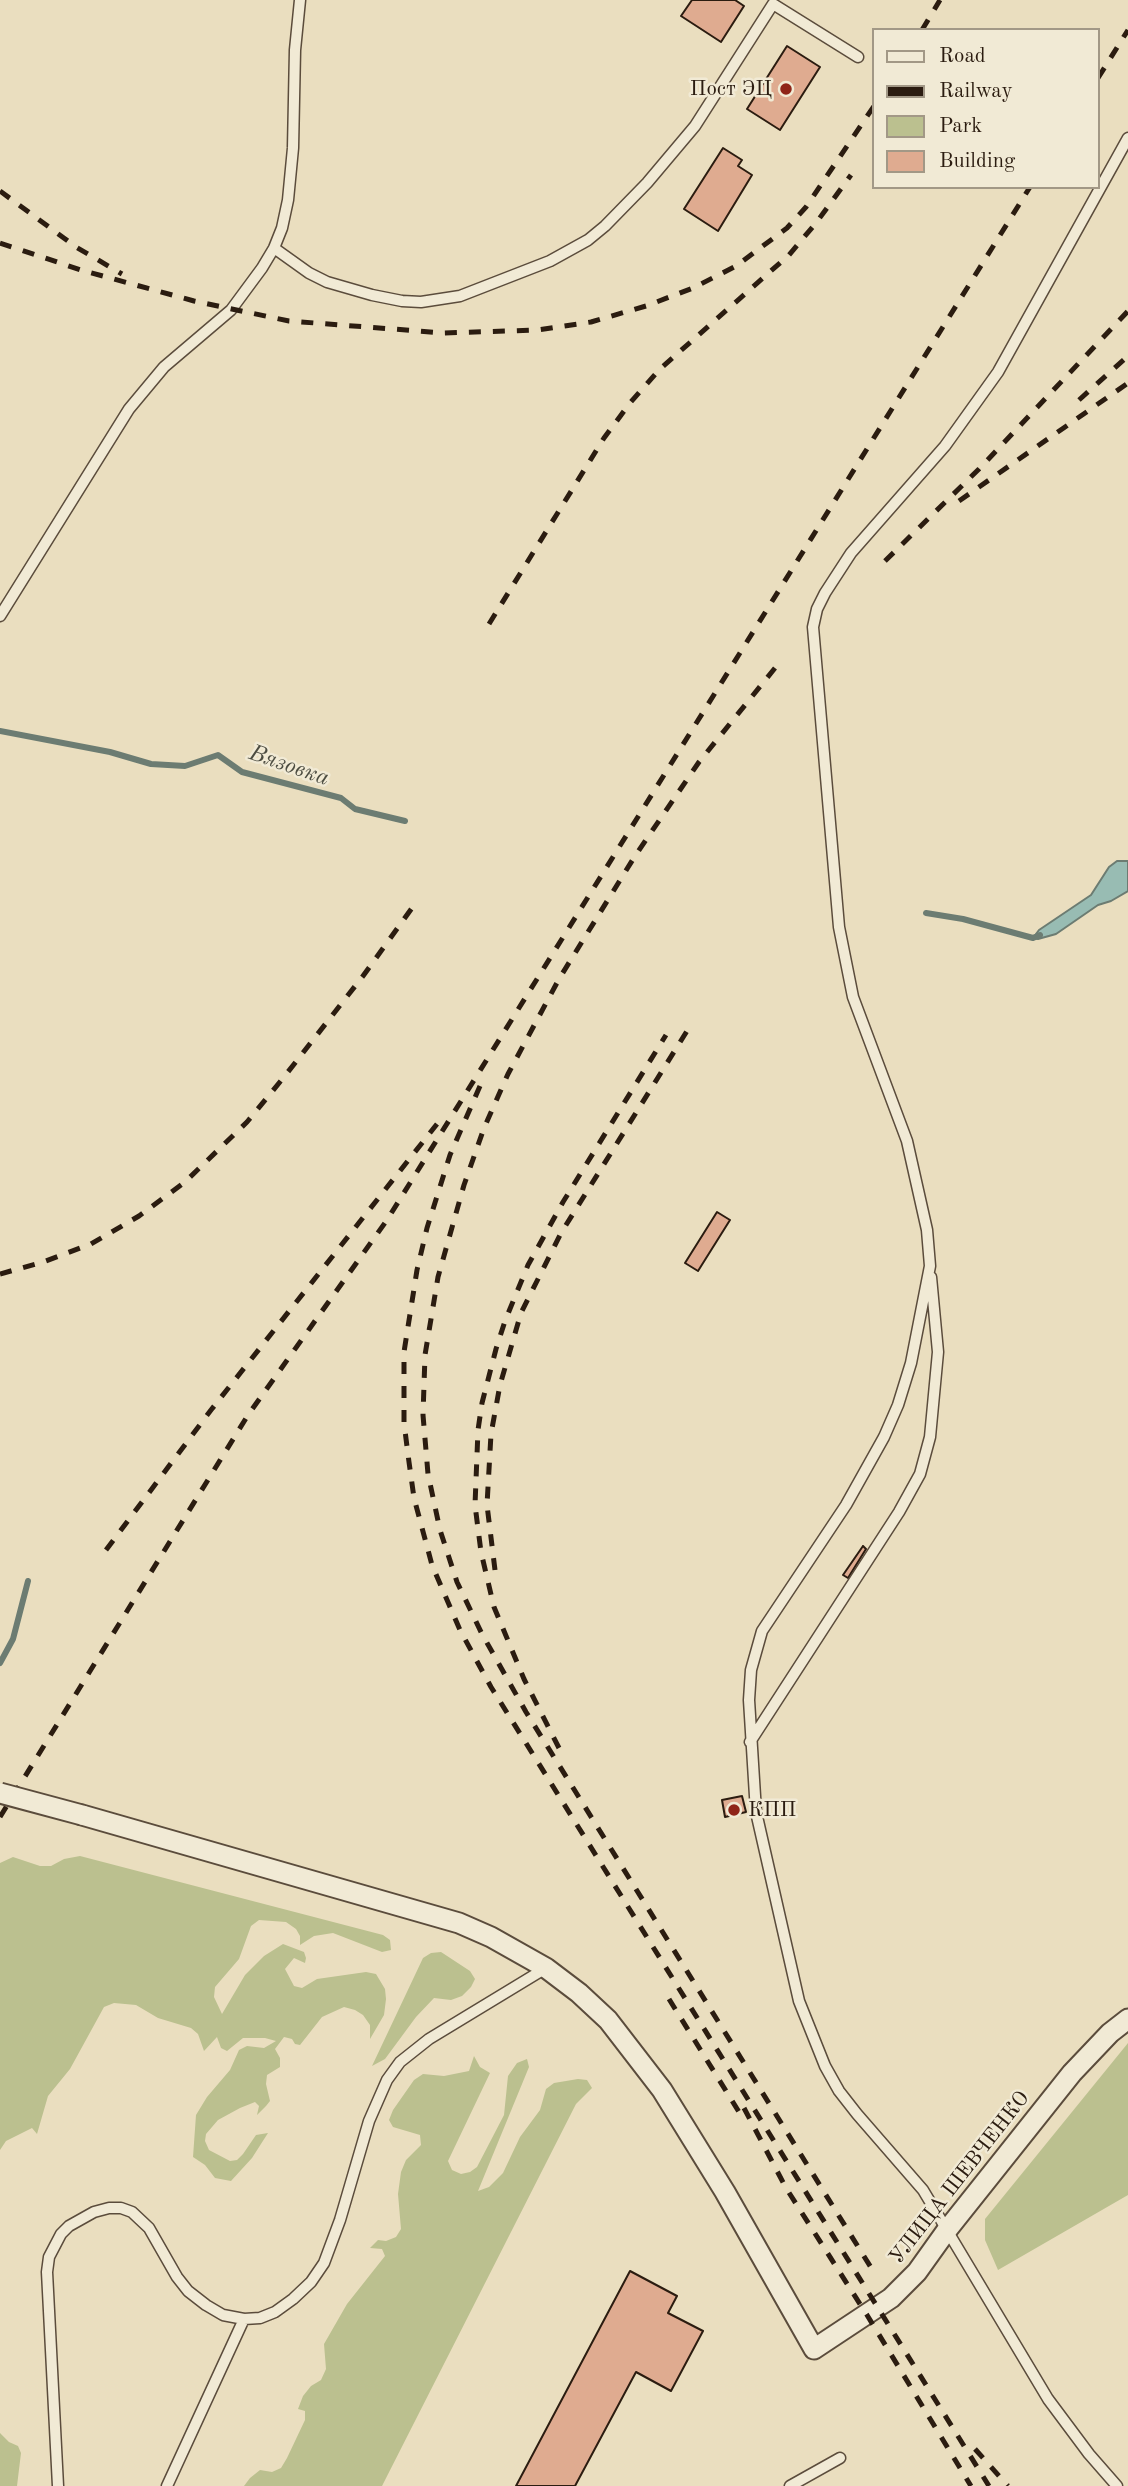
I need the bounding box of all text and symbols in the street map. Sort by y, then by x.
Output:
legend [872,28,1100,189]
text: Road [939,46,986,67]
place label: Пост ЭЦ [690,76,772,102]
marker: Пост ЭЦ [778,81,794,97]
text: Railway [939,81,1013,102]
text: Park [939,116,982,137]
text: Building [939,151,1015,172]
water label: Вязовка [245,739,333,793]
place label: КПП [748,1797,796,1823]
marker: КПП [726,1802,742,1818]
street label: УЛИЦА ШЕВЧЕНКО [885,2086,1035,2270]

